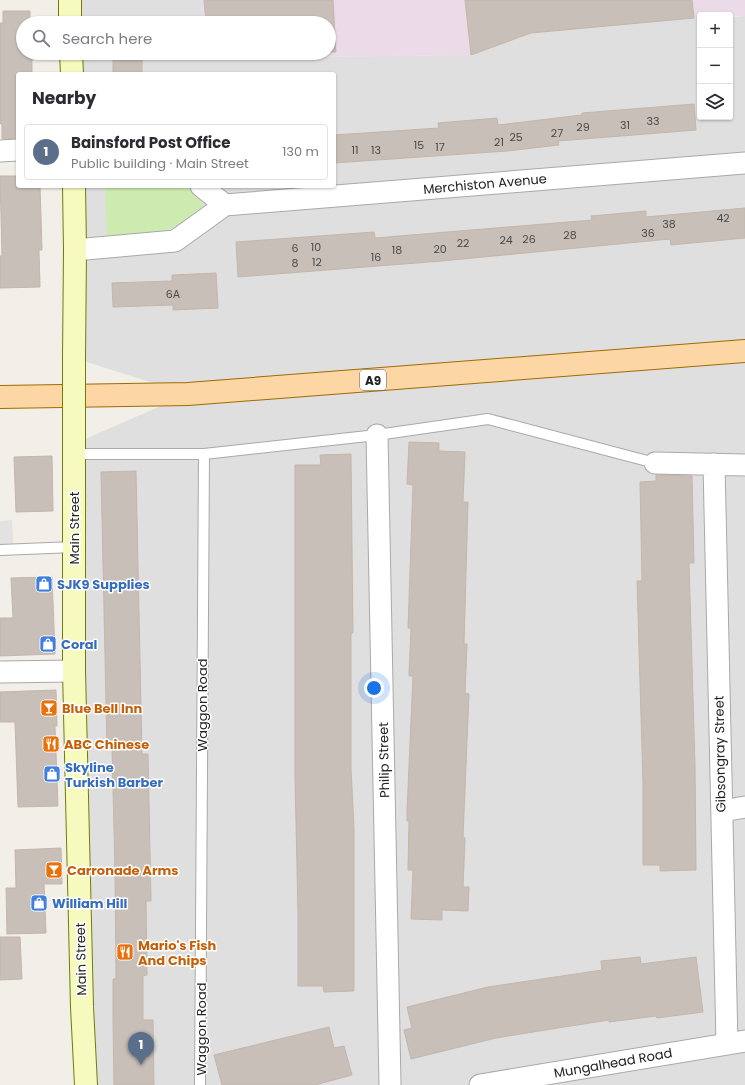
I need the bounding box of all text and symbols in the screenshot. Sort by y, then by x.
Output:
map controls [697,12,733,120]
button: + [697,12,733,48]
search box [16,16,336,60]
icon: search [30,27,52,49]
text: Search here [62,28,152,49]
button: − [697,48,733,84]
button: layers [697,84,733,120]
text: Nearby [32,86,96,110]
house number: 33 [647,113,659,129]
house number: 31 [620,117,630,133]
house number: 29 [576,119,590,135]
house number: 27 [551,125,563,141]
house number: 25 [509,129,523,145]
text: Bainsford Post Office [71,132,231,153]
house number: 21 [494,134,504,150]
house number: 15 [414,137,424,153]
house number: 17 [435,139,445,155]
text: 1 [44,142,48,161]
text: 130 m [282,142,319,161]
house number: 11 [351,142,359,158]
house number: 13 [371,142,381,158]
text: Public building · Main Street [71,154,249,173]
street label: Merchiston Avenue [422,169,548,199]
house number: 42 [716,210,730,226]
house number: 38 [662,216,676,232]
house number: 36 [641,225,655,241]
house number: 28 [563,227,577,243]
house number: 26 [522,231,536,247]
house number: 24 [499,232,513,248]
house number: 22 [457,235,469,251]
house number: 10 [311,239,321,255]
house number: 6 [292,240,299,256]
house number: 20 [433,241,447,257]
house number: 18 [392,242,402,258]
house number: 16 [371,249,381,265]
house number: 12 [312,254,322,270]
house number: 8 [292,255,299,271]
house number: 6A [166,286,181,302]
road number: A9 [360,370,386,390]
street label: Main Street [65,491,84,565]
shop icon: SJK9 Supplies [34,574,54,594]
place label: SJK9 Supplies [57,575,150,594]
shop icon: Coral [38,634,58,654]
place label: Coral [61,635,98,654]
street label: Waggon Road [193,659,212,751]
your location [364,678,384,698]
street label: Gibsongray Street [709,695,731,813]
bar icon: Blue Bell Inn [39,698,59,718]
place label: Blue Bell Inn [62,699,143,718]
street label: Philip Street [374,722,394,798]
restaurant icon: ABC Chinese [41,734,61,754]
place label: ABC Chinese [64,735,149,754]
place label: Skyline Turkish Barber [65,758,163,792]
shop icon: Skyline Turkish Barber [42,764,62,784]
bar icon: Carronade Arms [44,860,64,880]
place label: Carronade Arms [67,861,179,880]
shop icon: William Hill [29,893,49,913]
place label: William Hill [52,894,128,913]
street label: Main Street [71,922,91,996]
place label: Mario's Fish And Chips [138,936,217,970]
restaurant icon: Mario's Fish And Chips [115,942,135,962]
street label: Waggon Road [192,983,211,1075]
pin: 1 [128,1032,154,1065]
street label: Mungalhead Road [552,1043,674,1083]

